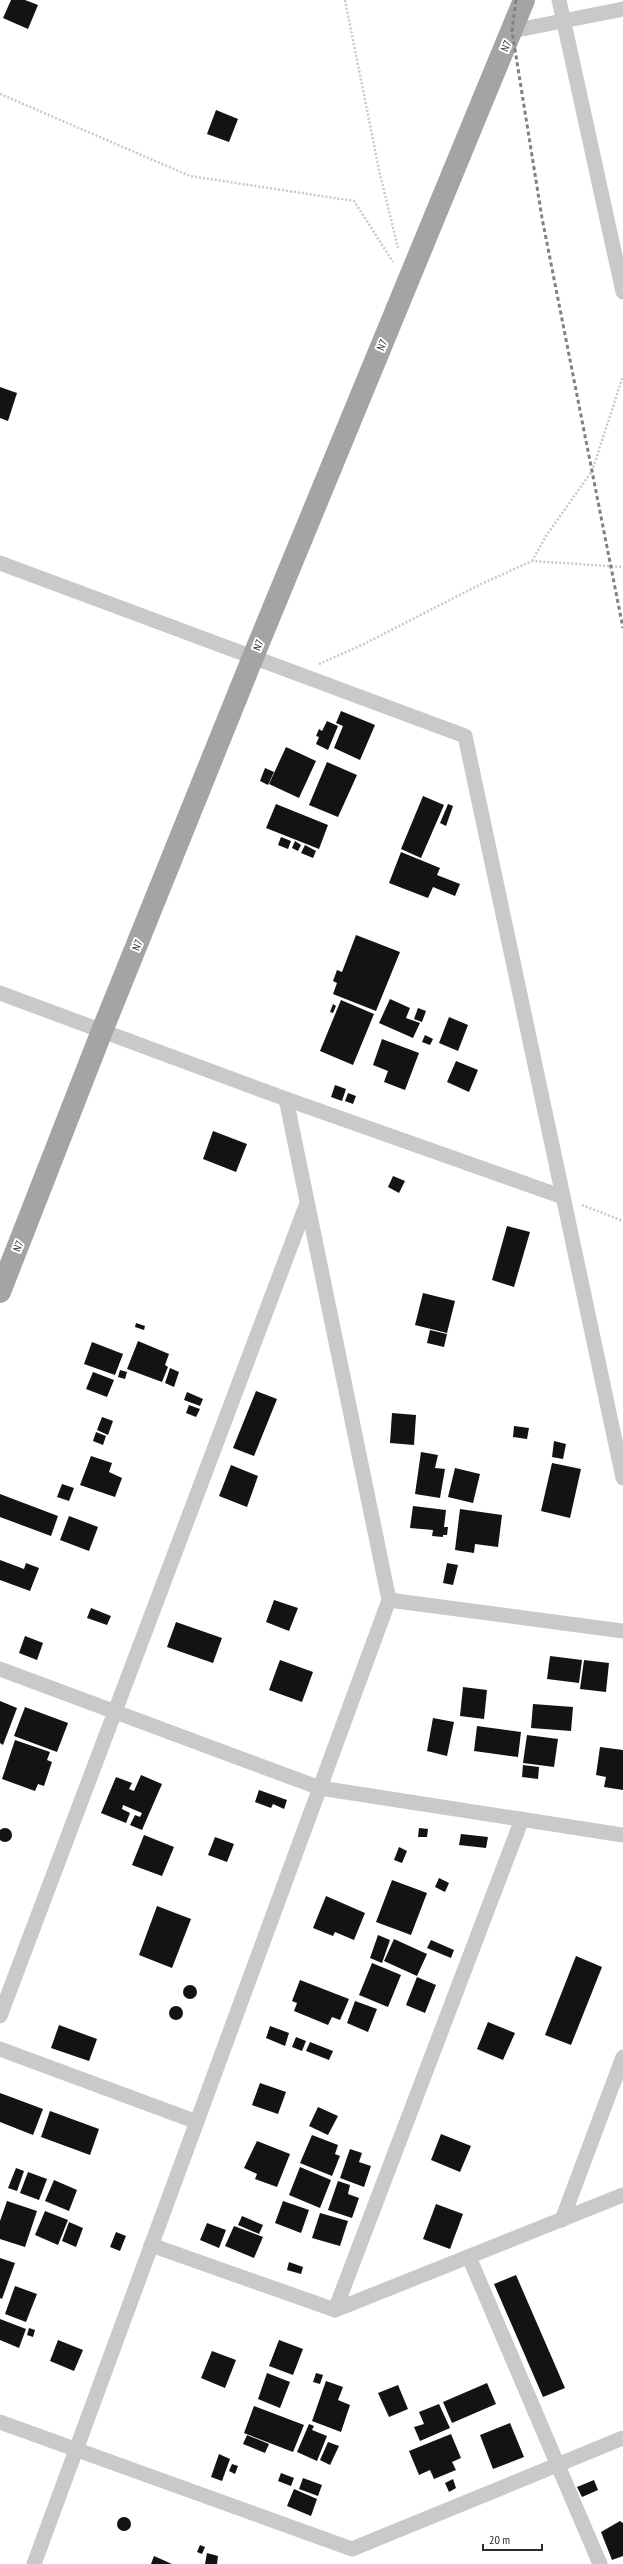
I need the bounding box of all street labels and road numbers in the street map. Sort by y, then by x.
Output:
street label: N7 [497,38,515,54]
street label: N7 [373,337,391,353]
street label: N7 [249,637,267,653]
street label: N7 [128,937,146,953]
street label: N7 [10,1238,26,1254]

